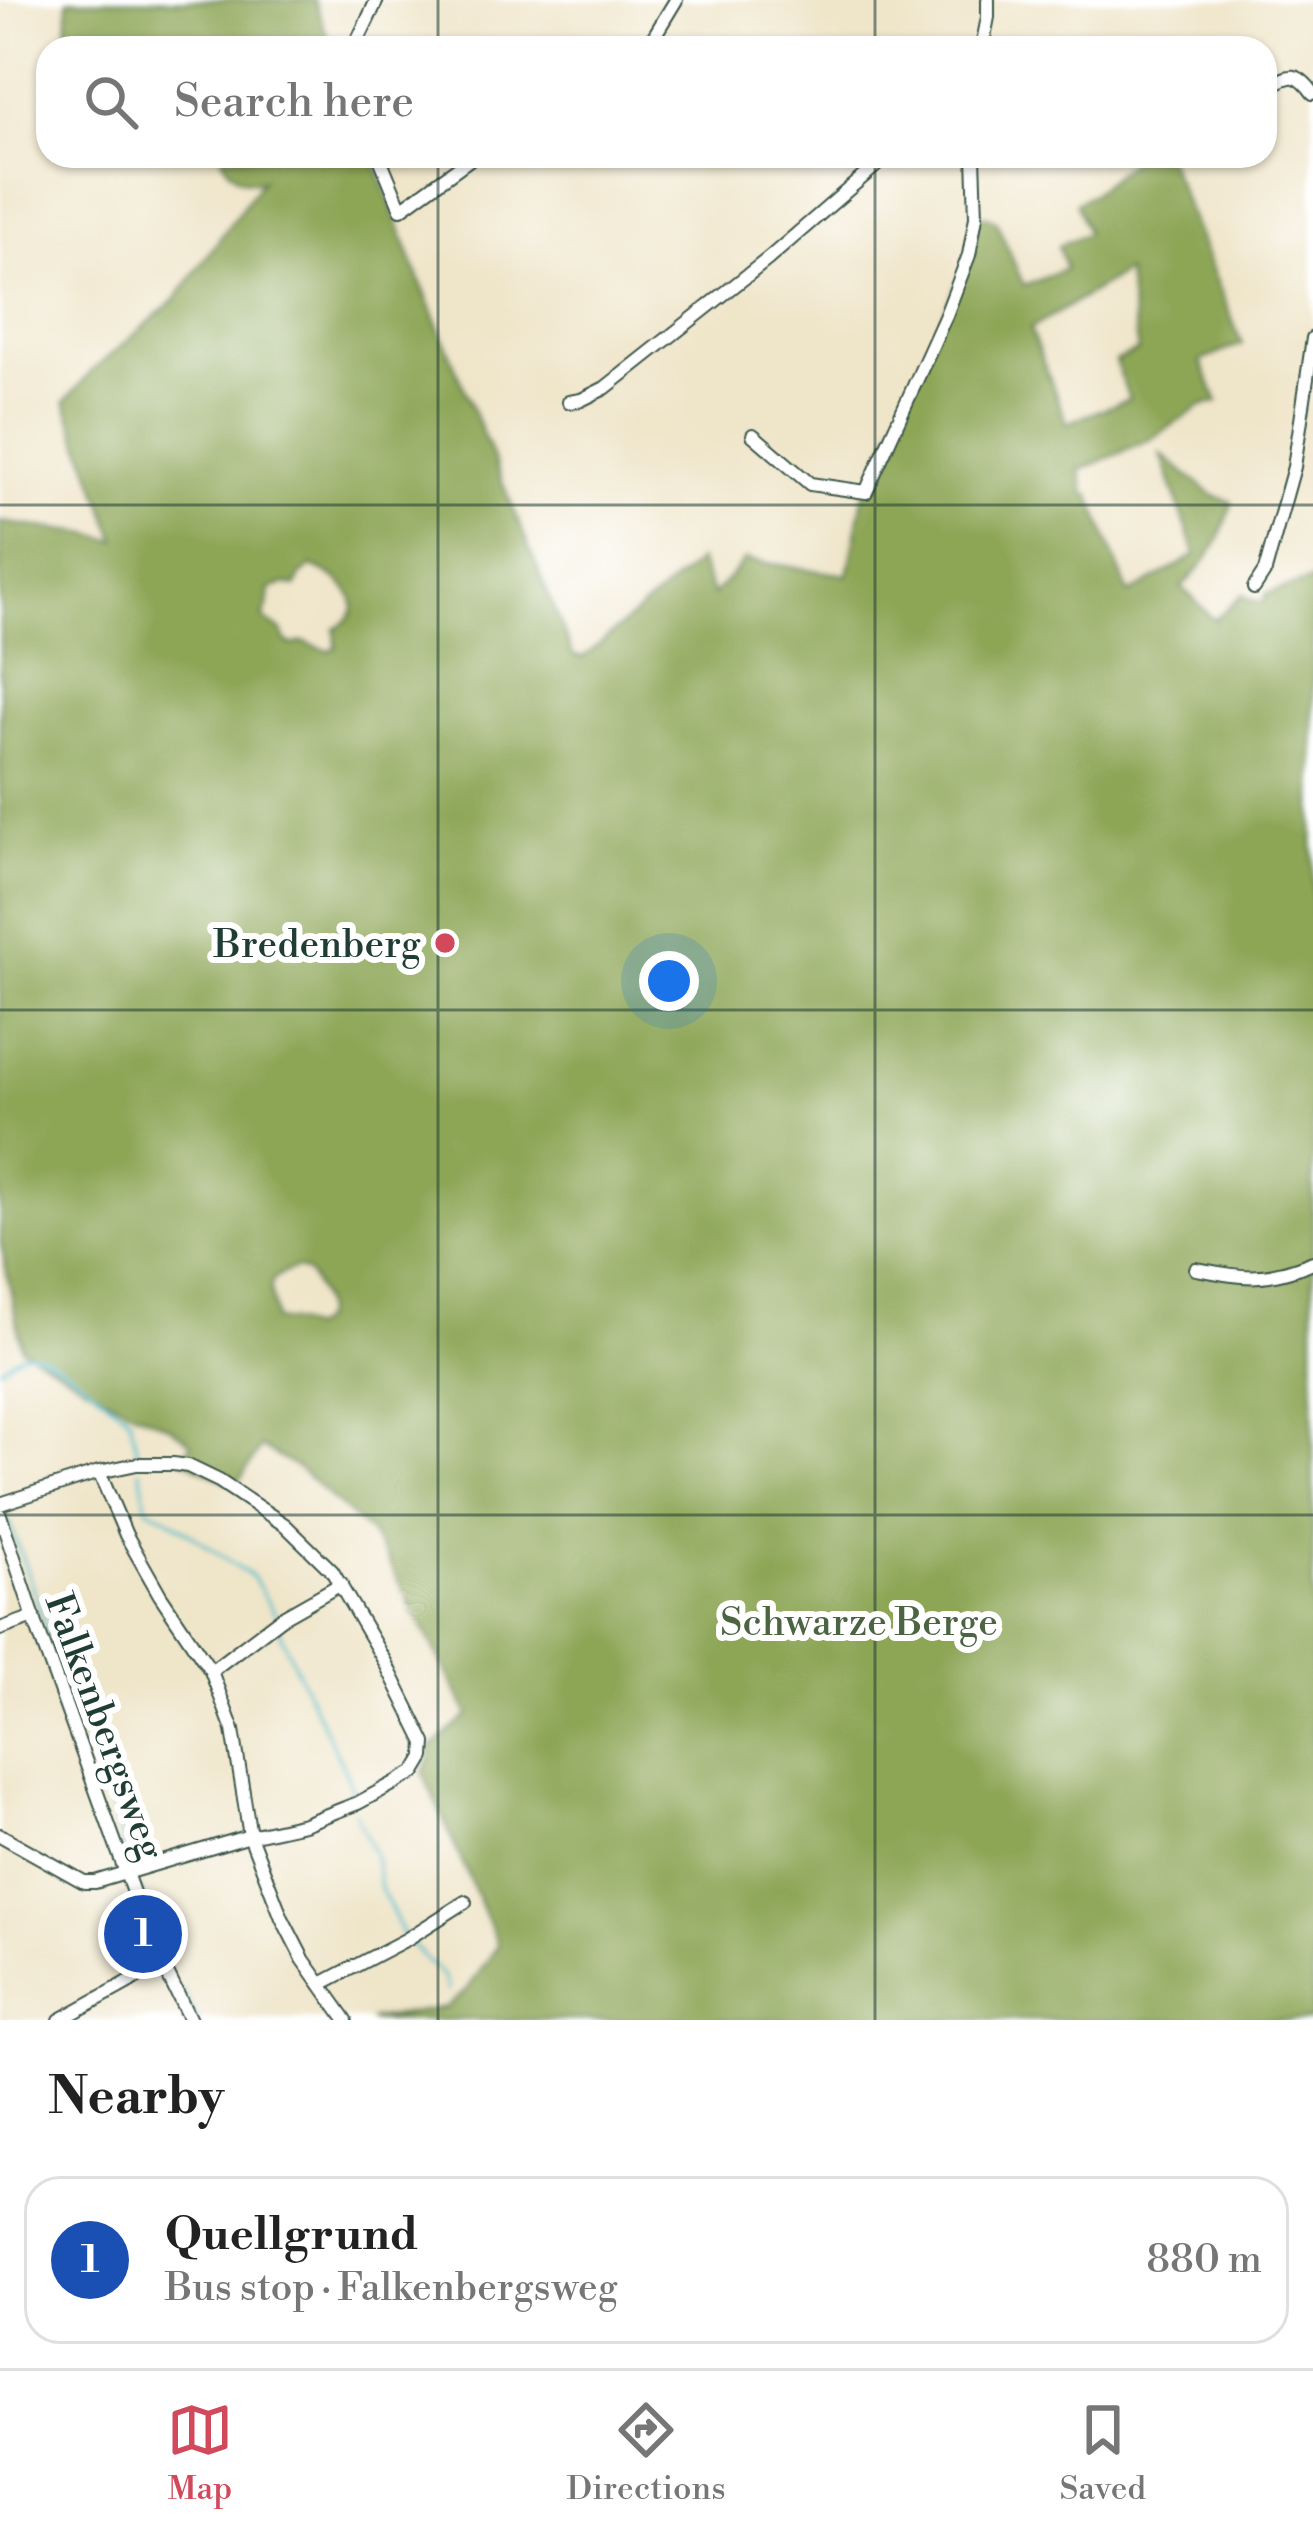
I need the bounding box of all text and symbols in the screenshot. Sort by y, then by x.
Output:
search box [36,36,1277,168]
icon: search [78,69,144,135]
text: Search here [174,74,414,131]
place label: Bredenberg [213,921,421,970]
marker: Bredenberg [432,930,458,956]
your location [639,951,699,1011]
street label: Falkenbergsweg [33,1587,175,1867]
park label: Schwarze Berge [720,1599,998,1648]
pin: 1 [104,1889,182,1979]
text: Nearby [48,2066,224,2130]
text: Quellgrund [165,2207,418,2264]
text: 1 [81,2236,99,2285]
text: 880 m [1146,2236,1262,2285]
text: Bus stop · Falkenbergsweg [165,2264,618,2313]
tab: Map [167,2397,233,2510]
tab: Directions [567,2397,726,2510]
tab: Saved [1059,2397,1146,2510]

